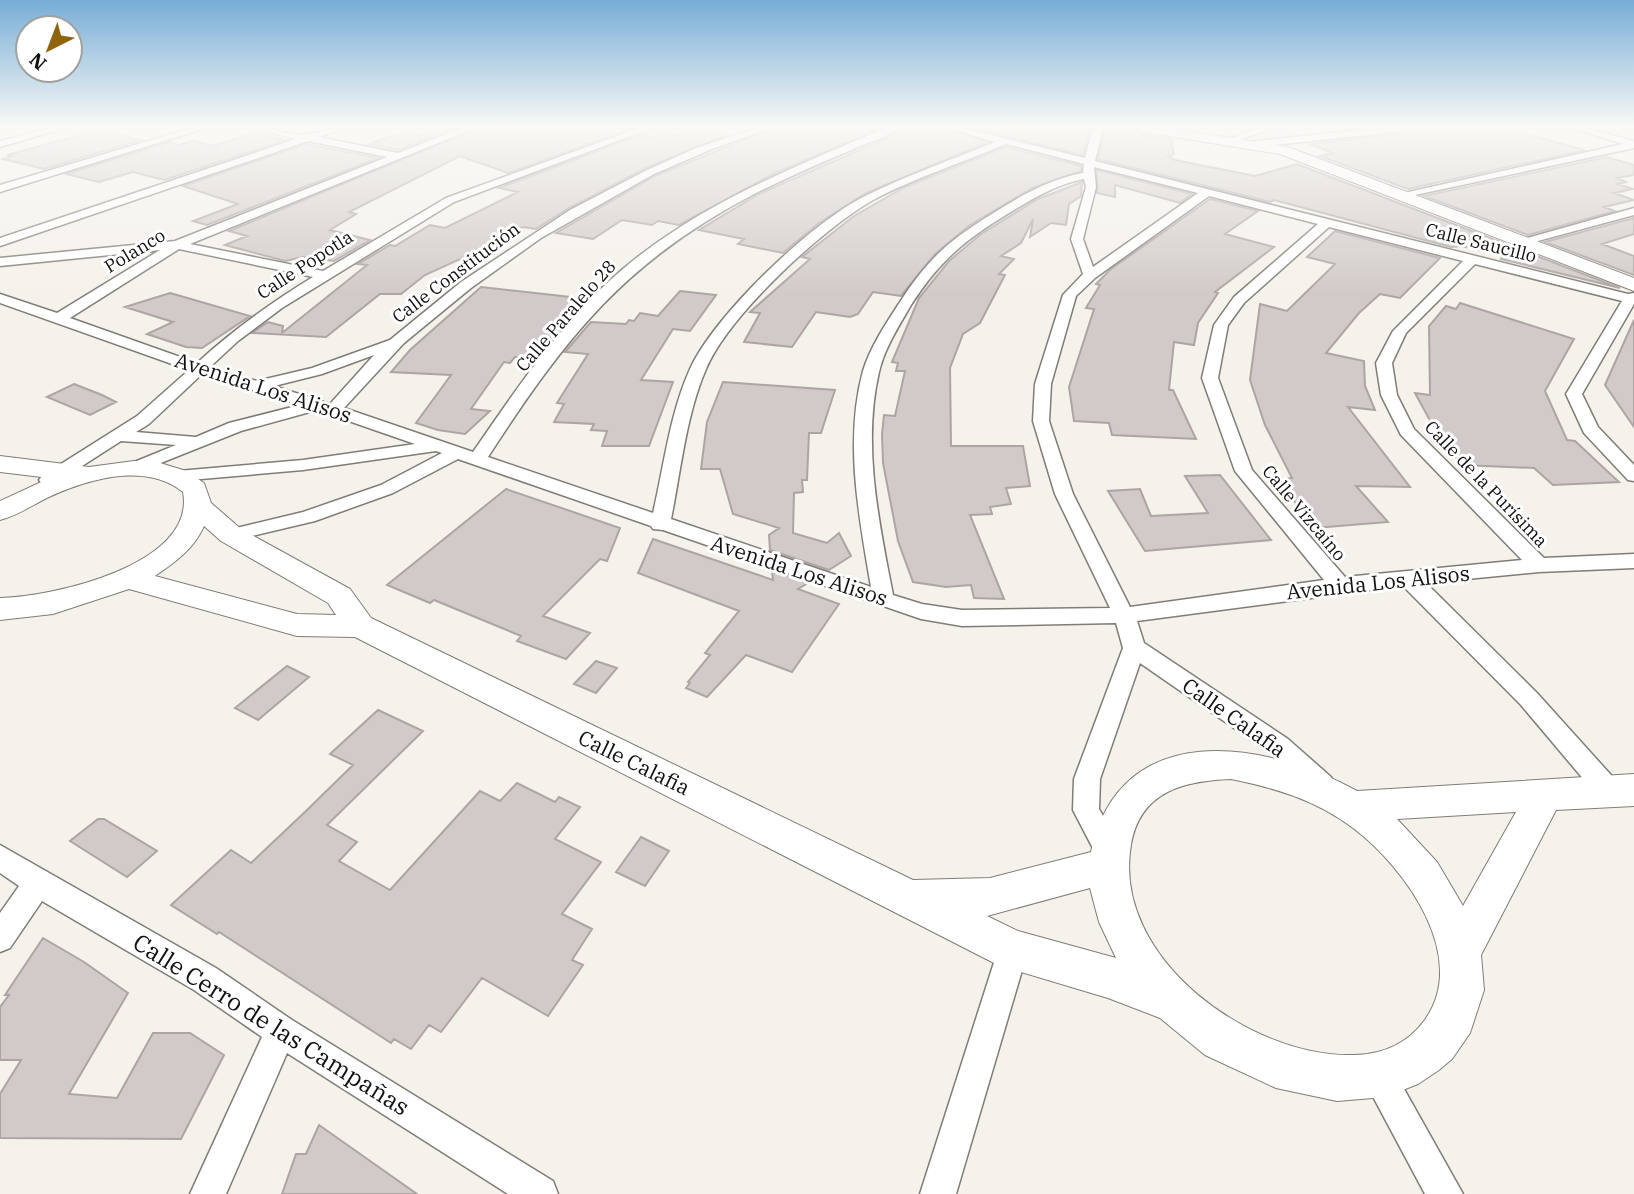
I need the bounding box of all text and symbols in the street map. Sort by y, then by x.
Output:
north arrow [14,14,84,84]
text: N [24,48,51,76]
street label: Calle Constitución [387,217,524,328]
street label: Calle Saucillo [1423,218,1539,267]
street label: Polanco [100,223,169,278]
street label: Calle Popotla [252,225,357,304]
street label: Calle Paralelo 28 [511,255,621,376]
street label: Avenida Los Alisos [171,345,355,429]
street label: Calle de la Purísima [1420,415,1553,552]
street label: Calle Vizcaíno [1257,460,1351,565]
street label: Avenida Los Alisos [707,528,891,612]
street label: Avenida Los Alisos [1285,558,1471,606]
street label: Calle Calafia [1177,671,1292,763]
street label: Calle Calafia [574,723,695,801]
street label: Calle Cerro de las Campañas [127,926,416,1122]

